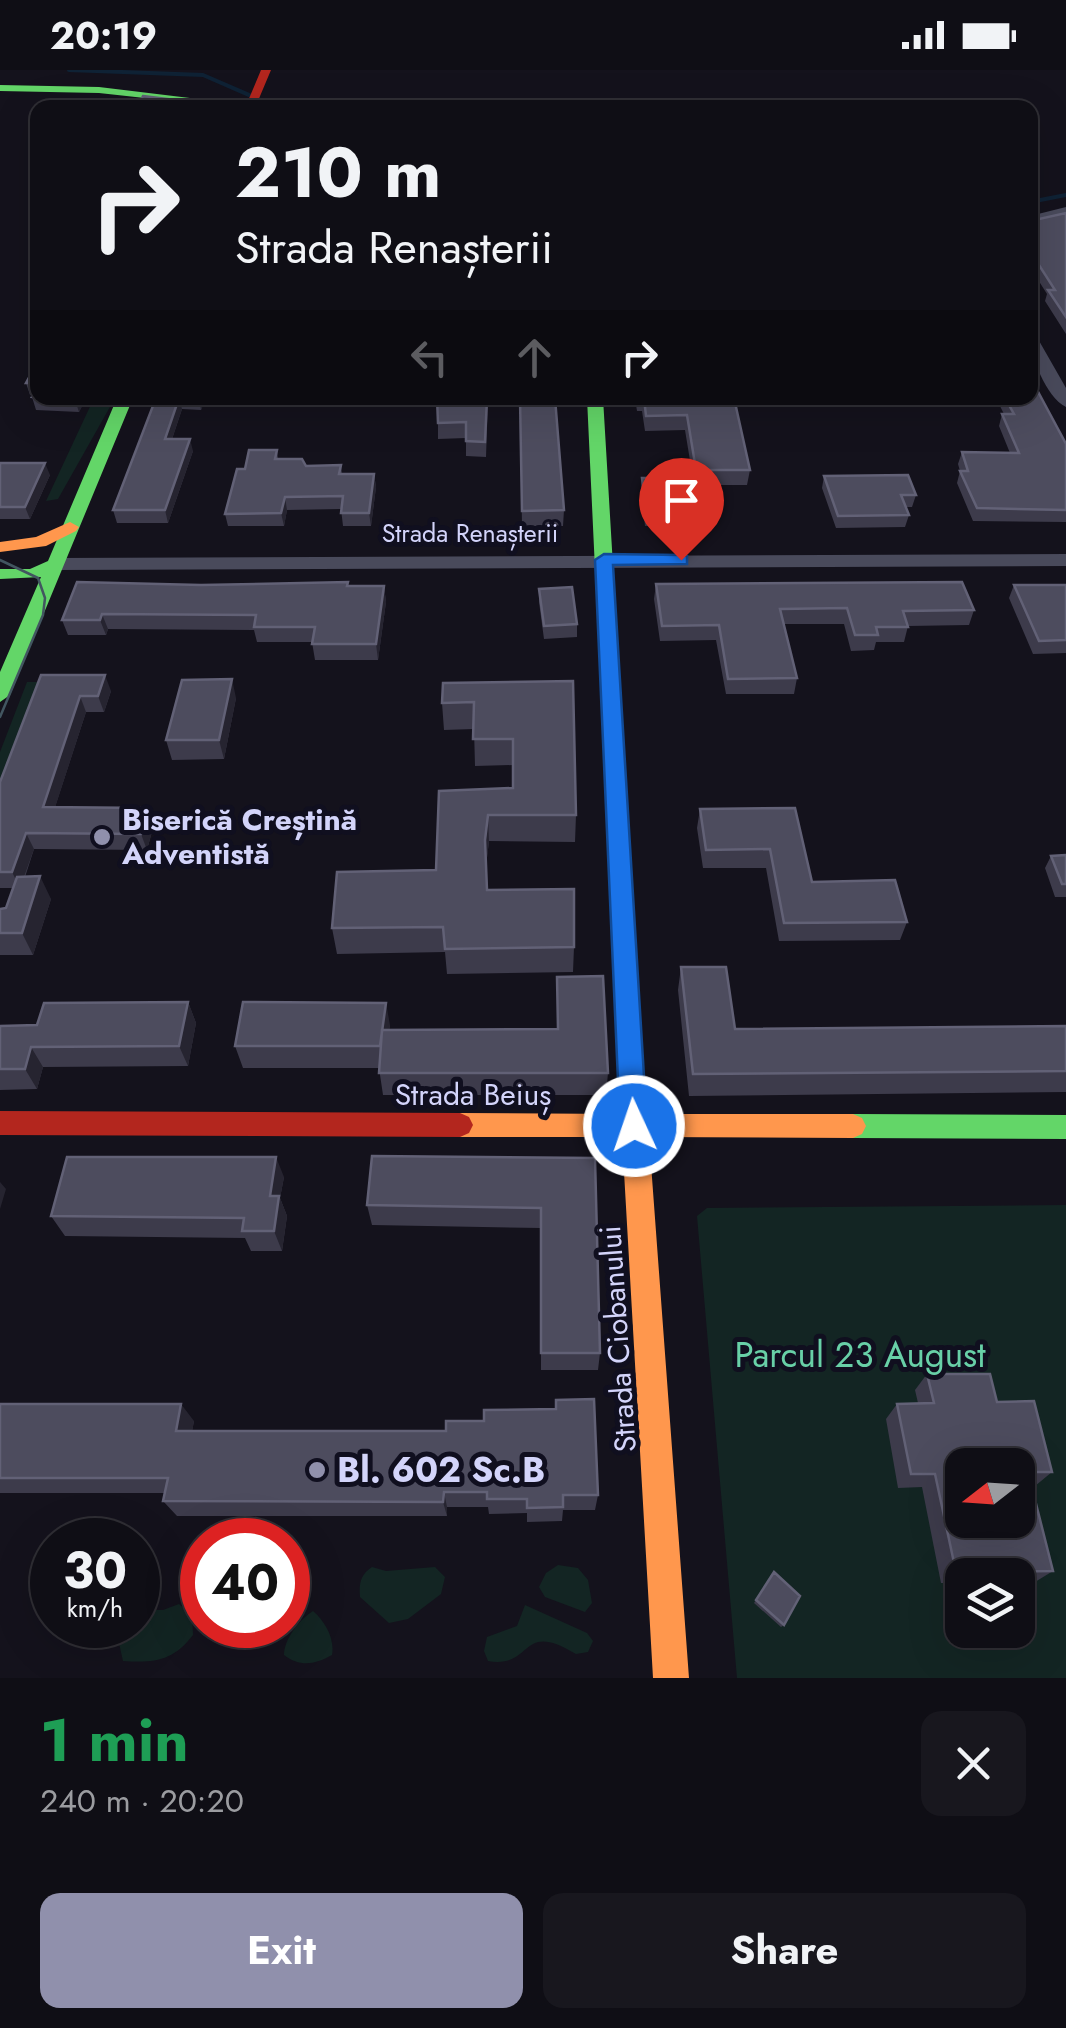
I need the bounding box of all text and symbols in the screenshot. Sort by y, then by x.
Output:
text: 20:19 [50,8,157,63]
text: 210 m [235,122,441,223]
icon: right [70,140,200,270]
text: Strada Renașterii [235,215,553,280]
icon: left [402,330,457,385]
icon: ahead [507,330,562,385]
icon: right [612,330,667,385]
pin [639,458,724,561]
icon: arrive [654,473,709,528]
street label: Strada Renașterii [382,515,558,551]
place label: Biserică Creștină Adventistă [121,798,357,875]
marker: Biserică Creștină Adventistă [91,826,113,848]
street label: Strada Beiuș [395,1073,551,1116]
position arrow [582,1074,686,1178]
street label: Strada Ciobanului [588,1224,647,1454]
park label: Parcul 23 August [734,1330,986,1380]
place label: Bl. 602 Sc.B [337,1445,545,1495]
north arrow [945,1448,1035,1538]
map controls [945,1448,1035,1648]
marker: Bl. 602 Sc.B [306,1459,328,1481]
speed limit sign: 40 [180,1518,310,1648]
text: 30 [63,1534,127,1607]
button: layers [945,1558,1035,1648]
text: km/h [67,1590,123,1626]
text: 1 min [40,1697,189,1784]
button: close [921,1711,1026,1816]
text: 240 m · 20:20 [40,1778,244,1824]
button: Exit [40,1893,523,2008]
button: Share [543,1893,1026,2008]

